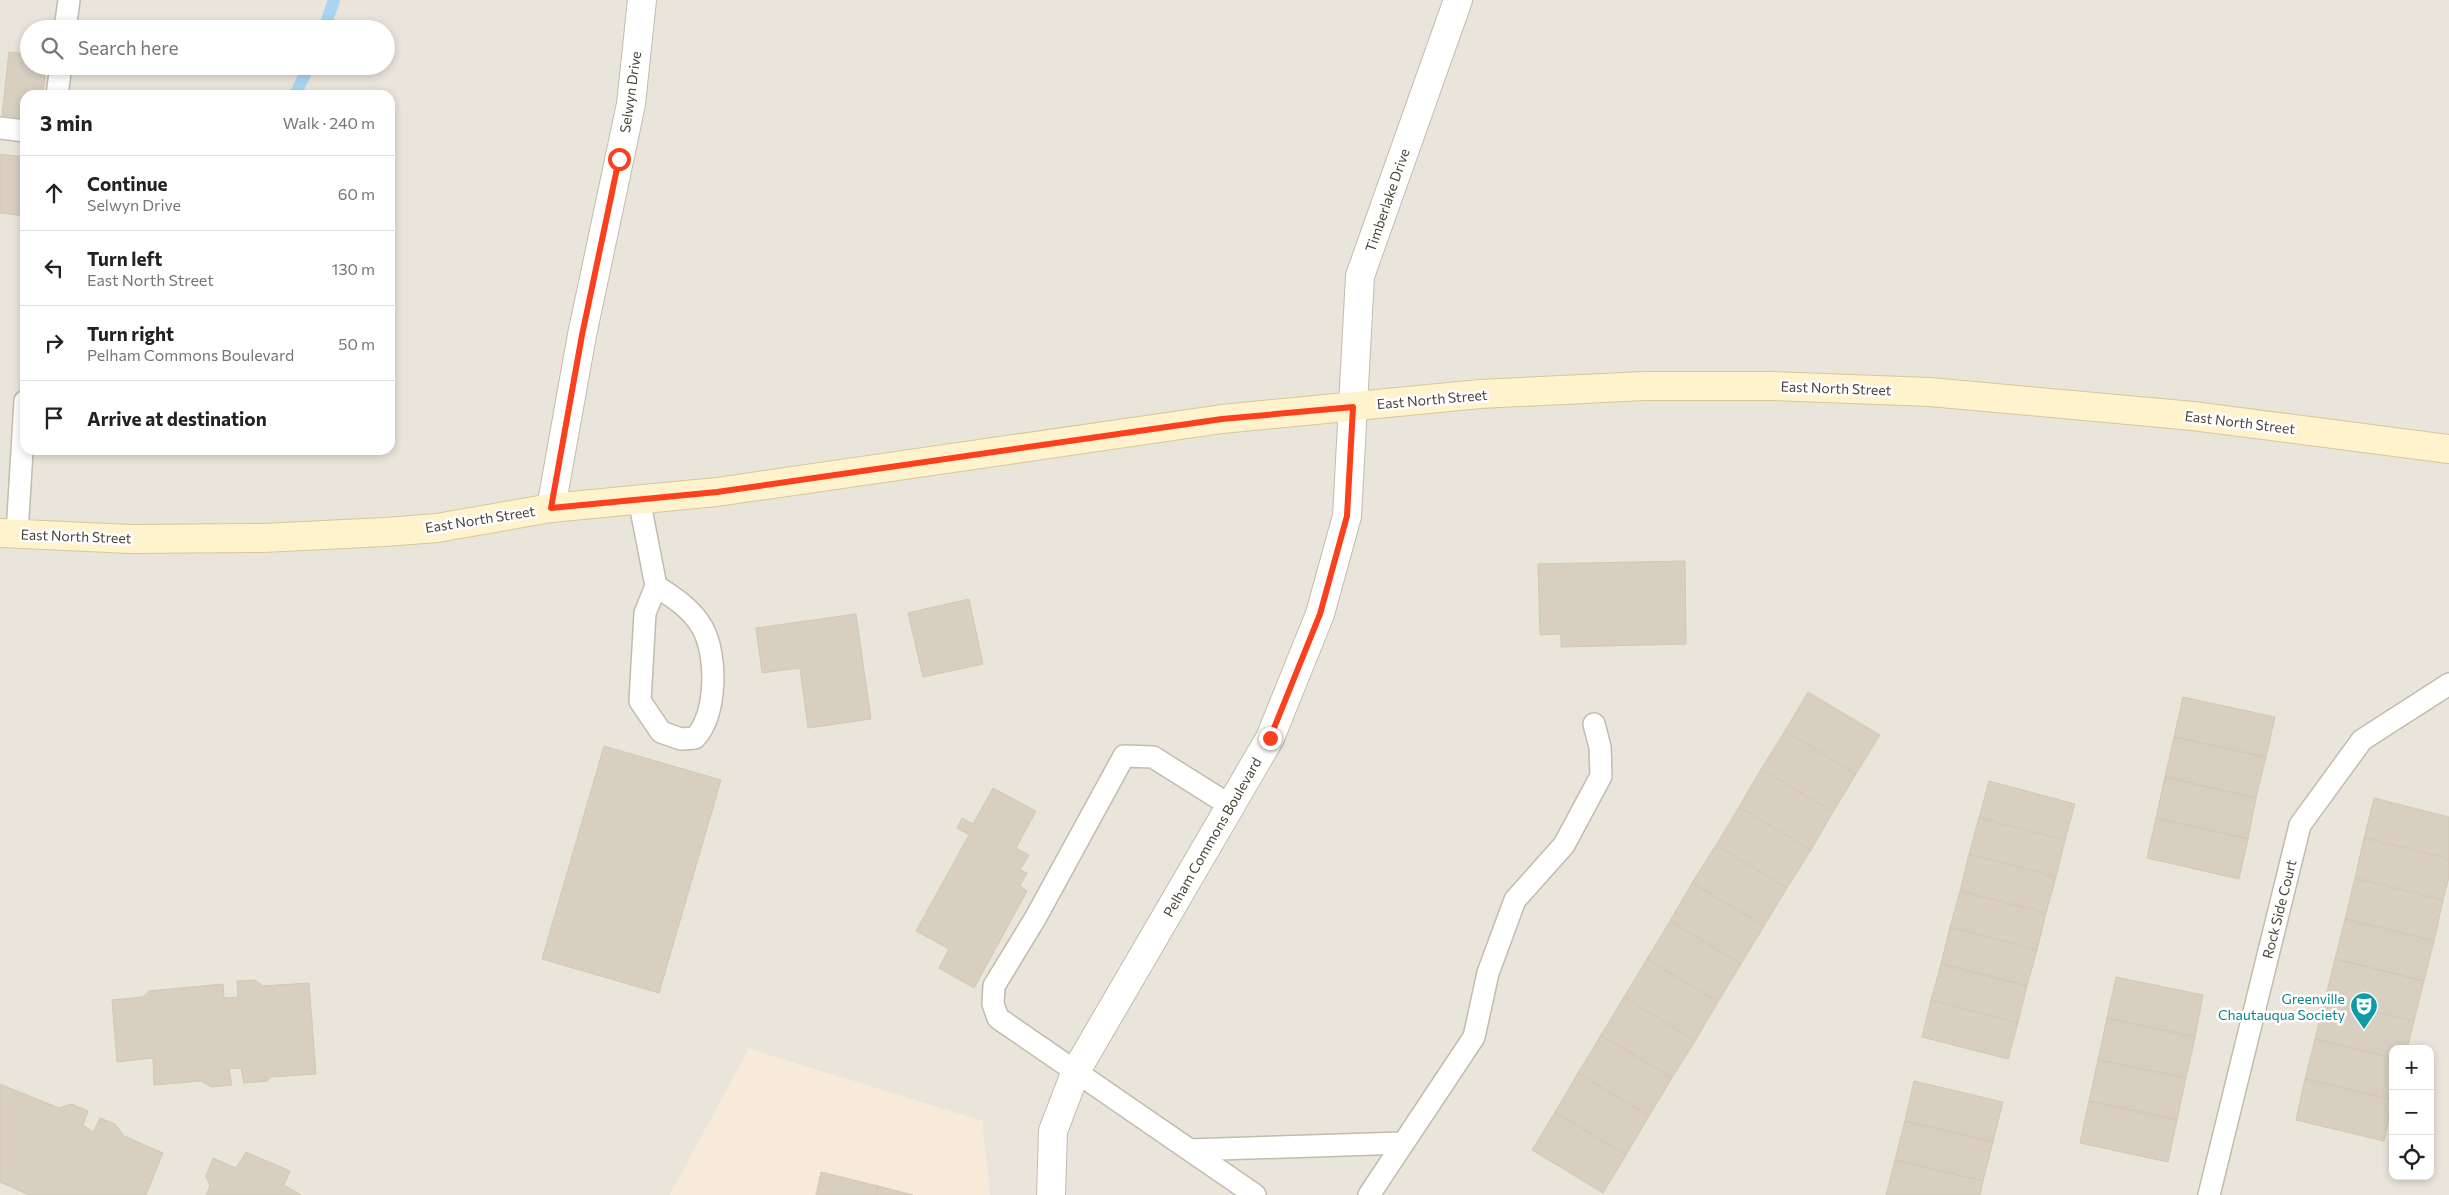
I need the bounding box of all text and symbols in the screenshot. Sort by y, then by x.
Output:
search box [20,20,395,75]
icon: search [38,34,66,62]
text: Search here [78,36,178,59]
street label: Selwyn Drive [616,50,644,134]
text: 3 min [40,110,93,135]
text: Walk · 240 m [283,113,375,132]
street label: Timberlake Drive [1361,146,1413,254]
route start [608,148,631,171]
text: Continue [87,172,167,195]
icon: ahead [40,179,68,207]
text: 60 m [338,184,375,203]
text: Selwyn Drive [87,195,181,214]
text: Turn left [87,247,162,270]
icon: left [40,254,68,282]
text: 130 m [332,259,375,278]
text: East North Street [87,270,214,289]
text: Turn right [87,322,174,345]
icon: right [40,329,68,357]
text: 50 m [338,334,375,353]
text: Pelham Commons Boulevard [87,345,294,364]
street label: East North Street [1780,378,1892,398]
street label: East North Street [1376,386,1488,412]
icon: arrive [40,404,68,432]
text: Arrive at destination [87,407,267,430]
street label: East North Street [2184,407,2296,437]
street label: East North Street [424,502,536,536]
street label: East North Street [20,526,132,546]
route end [1259,727,1282,750]
street label: Pelham Commons Boulevard [1159,754,1265,920]
street label: Rock Side Court [2258,857,2300,960]
place label: Greenville Chautauqua Society [2218,990,2345,1023]
theatre icon: Greenville Chautauqua Society [2349,991,2379,1030]
map controls [2389,1045,2434,1180]
button: + [2389,1045,2434,1090]
button: − [2389,1090,2434,1135]
button: locate [2389,1135,2434,1180]

